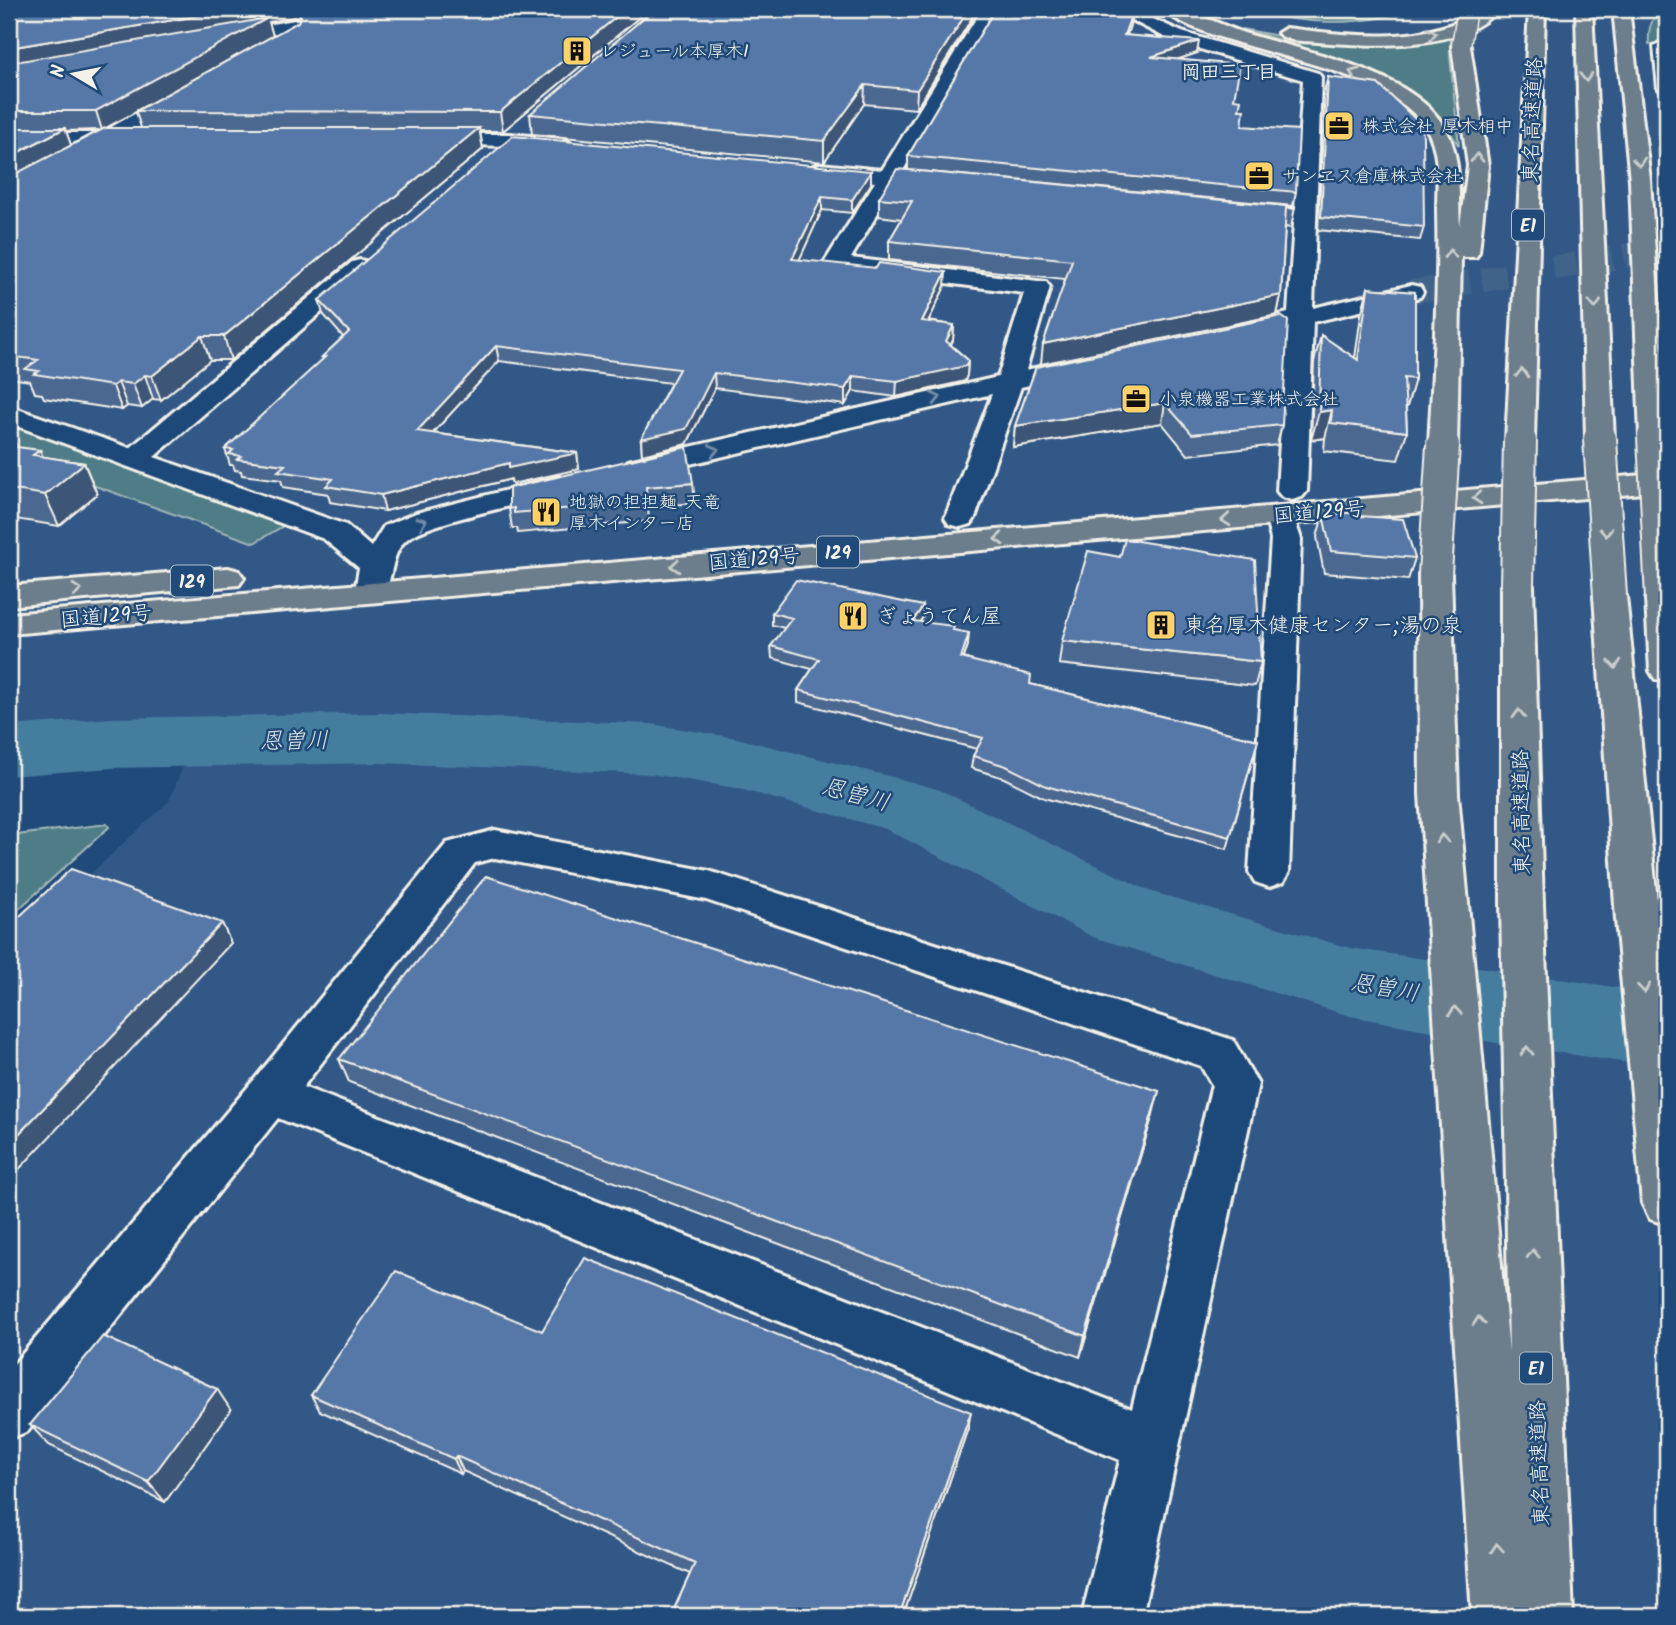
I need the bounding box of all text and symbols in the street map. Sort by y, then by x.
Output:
one-way arrow [1426,27,1438,42]
building icon: レジュール本厚木I [560,34,594,68]
north arrow [38,38,108,108]
place label: レジュール本厚木I [600,38,749,67]
street label: 東名高速道路 [1515,57,1552,184]
district label: 岡田三丁目 [1181,58,1277,88]
text: N [43,63,75,80]
one-way arrow [1349,68,1361,82]
one-way arrow [1579,72,1594,83]
office icon: 株式会社 厚木相中 [1322,109,1356,143]
place label: 株式会社 厚木相中 [1362,113,1513,142]
one-way arrow [1470,153,1485,164]
one-way arrow [1631,156,1646,167]
office icon: サンヱス倉庫株式会社 [1242,159,1276,193]
place label: サンヱス倉庫株式会社 [1282,163,1462,192]
road number: E1 [1512,210,1544,241]
one-way arrow [1442,249,1458,259]
one-way arrow [1588,299,1603,310]
one-way arrow [1515,367,1530,378]
office icon: 小泉機器工業株式会社 [1119,382,1153,416]
place label: 小泉機器工業株式会社 [1159,386,1339,415]
one-way arrow [930,392,942,406]
one-way arrow [708,443,720,458]
place label: 地獄の担担麺 天竜 厚木インター店 [569,489,720,539]
one-way arrow [1471,490,1482,505]
street label: 国道129号 [1272,493,1366,534]
restaurant icon: 地獄の担担麺 天竜 厚木インター店 [529,495,563,529]
one-way arrow [1220,512,1231,527]
one-way arrow [416,516,428,530]
one-way arrow [1598,526,1613,537]
one-way arrow [994,531,1005,546]
road number: 129 [817,537,859,568]
street label: 国道129号 [707,540,801,581]
one-way arrow [669,558,680,573]
road number: 129 [171,566,213,596]
one-way arrow [72,583,83,598]
street label: 国道129号 [59,597,153,638]
restaurant icon: ぎょうてん屋 [836,599,870,633]
place label: ぎょうてん屋 [876,601,1002,634]
building icon: 東名厚木健康センター;湯の泉 [1144,608,1178,642]
place label: 東名厚木健康センター;湯の泉 [1184,610,1463,643]
one-way arrow [1607,659,1622,670]
one-way arrow [1512,708,1527,719]
water label: 恩曽川 [259,723,329,761]
street label: 東名高速道路 [1505,749,1540,875]
water label: 恩曽川 [817,770,893,822]
one-way arrow [1435,833,1450,844]
water label: 恩曽川 [1348,965,1422,1013]
one-way arrow [1636,983,1651,994]
one-way arrow [1448,1005,1463,1016]
one-way arrow [1519,1045,1534,1056]
one-way arrow [1525,1248,1541,1259]
one-way arrow [1472,1316,1487,1327]
road number: E1 [1520,1352,1552,1384]
street label: 東名高速道路 [1522,1399,1559,1526]
one-way arrow [1490,1542,1505,1553]

